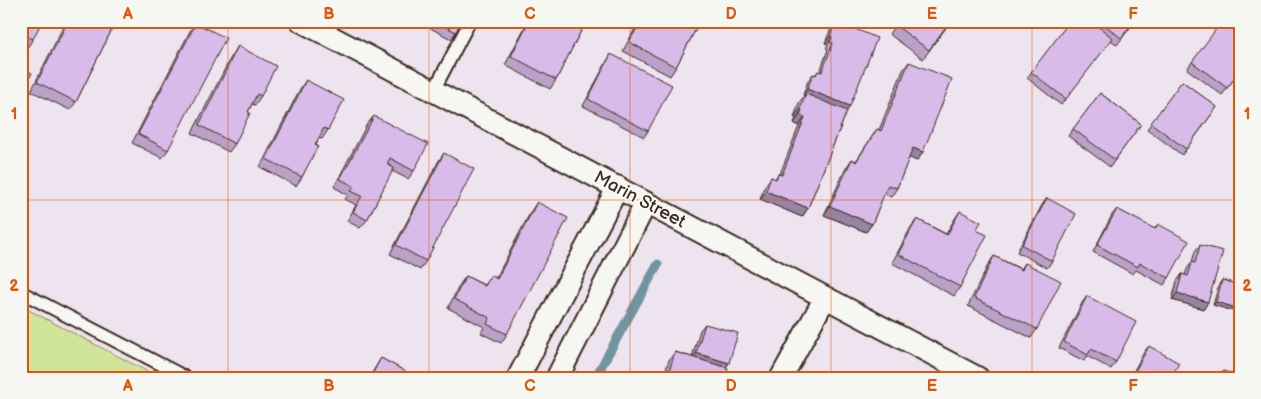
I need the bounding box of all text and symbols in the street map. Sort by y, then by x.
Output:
text: A [122,5,133,24]
text: B [323,5,335,24]
text: C [524,5,536,24]
text: D [725,5,737,24]
text: E [927,5,937,24]
text: F [1128,5,1138,24]
text: 1 [11,105,17,124]
text: 1 [1244,105,1250,124]
street label: Marin Street [590,167,689,233]
text: 2 [9,277,19,296]
text: 2 [1242,277,1252,296]
text: A [122,377,133,396]
text: B [323,377,335,396]
text: C [524,377,536,396]
text: D [725,377,737,396]
text: E [927,377,937,396]
text: F [1128,377,1138,396]

